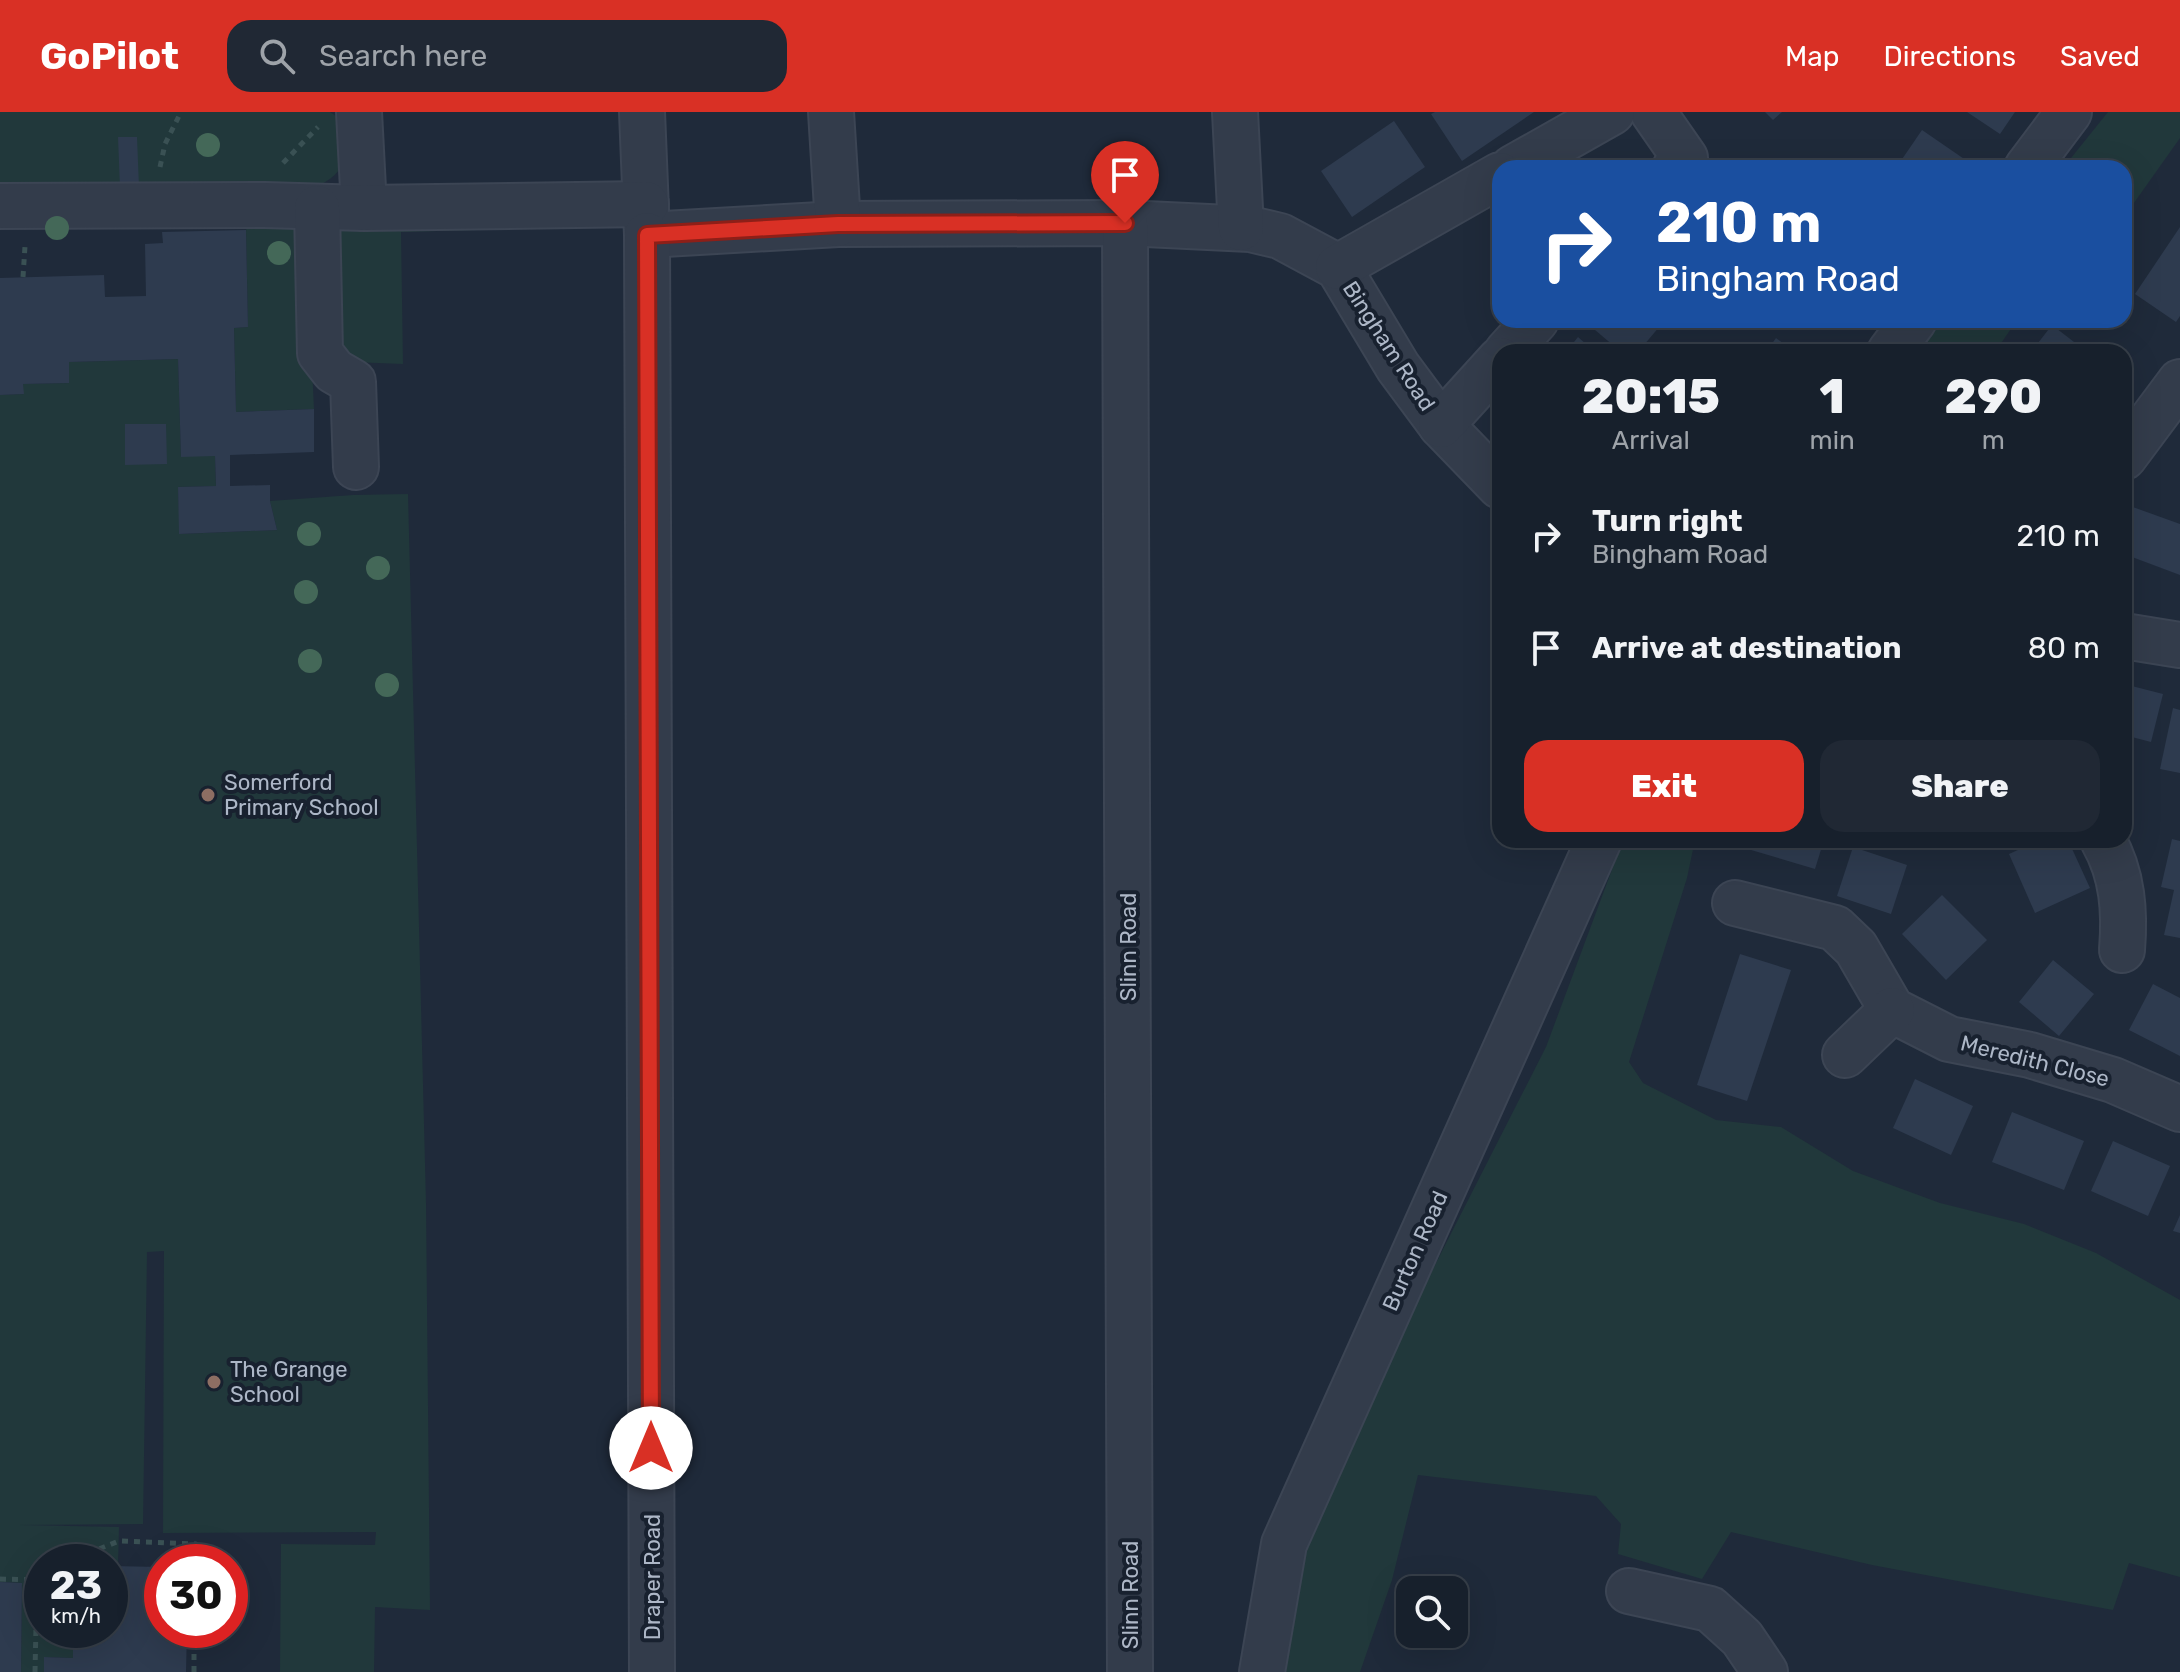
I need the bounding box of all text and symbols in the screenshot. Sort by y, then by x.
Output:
search box [227,20,787,92]
text: GoPilot [40,33,179,79]
icon: search [255,34,299,78]
text: Search here [319,38,487,74]
text: Map [1785,40,1839,73]
text: Directions [1883,40,2016,73]
text: Saved [2060,40,2140,73]
pin [1091,141,1159,223]
icon: arrive [1103,153,1147,197]
text: 210 m [1656,190,1822,256]
icon: right [1524,192,1628,296]
text: Bingham Road [1656,257,1900,300]
street label: Bingham Road [1337,276,1441,416]
text: 20:15 [1582,368,1720,425]
text: 1 [1820,368,1845,425]
text: 290 [1944,368,2042,425]
text: Arrival [1612,425,1690,456]
text: min [1810,425,1855,456]
text: m [1982,425,2005,456]
text: Turn right [1592,503,1743,539]
icon: right [1524,514,1568,558]
text: 210 m [2016,518,2100,554]
text: Bingham Road [1592,539,1768,570]
icon: arrive [1524,626,1568,670]
text: Arrive at destination [1592,630,1902,666]
text: 80 m [2028,630,2100,666]
button: Exit [1524,740,1804,832]
button: Share [1820,740,2100,832]
place label: Somerford Primary School [224,769,379,821]
marker: Somerford Primary School [199,786,217,804]
street label: Slinn Road [1115,893,1142,1001]
street label: Meredith Close [1958,1029,2112,1093]
street label: Burton Road [1377,1187,1453,1315]
place label: The Grange School [230,1356,348,1408]
marker: The Grange School [205,1373,223,1391]
position arrow [609,1406,693,1490]
street label: Draper Road [639,1514,666,1640]
street label: Slinn Road [1117,1541,1144,1649]
speed limit sign: 30 [144,1544,248,1648]
text: 23 [50,1562,102,1609]
map controls [1396,1576,1468,1648]
button: search [1396,1576,1468,1648]
text: km/h [51,1604,101,1628]

